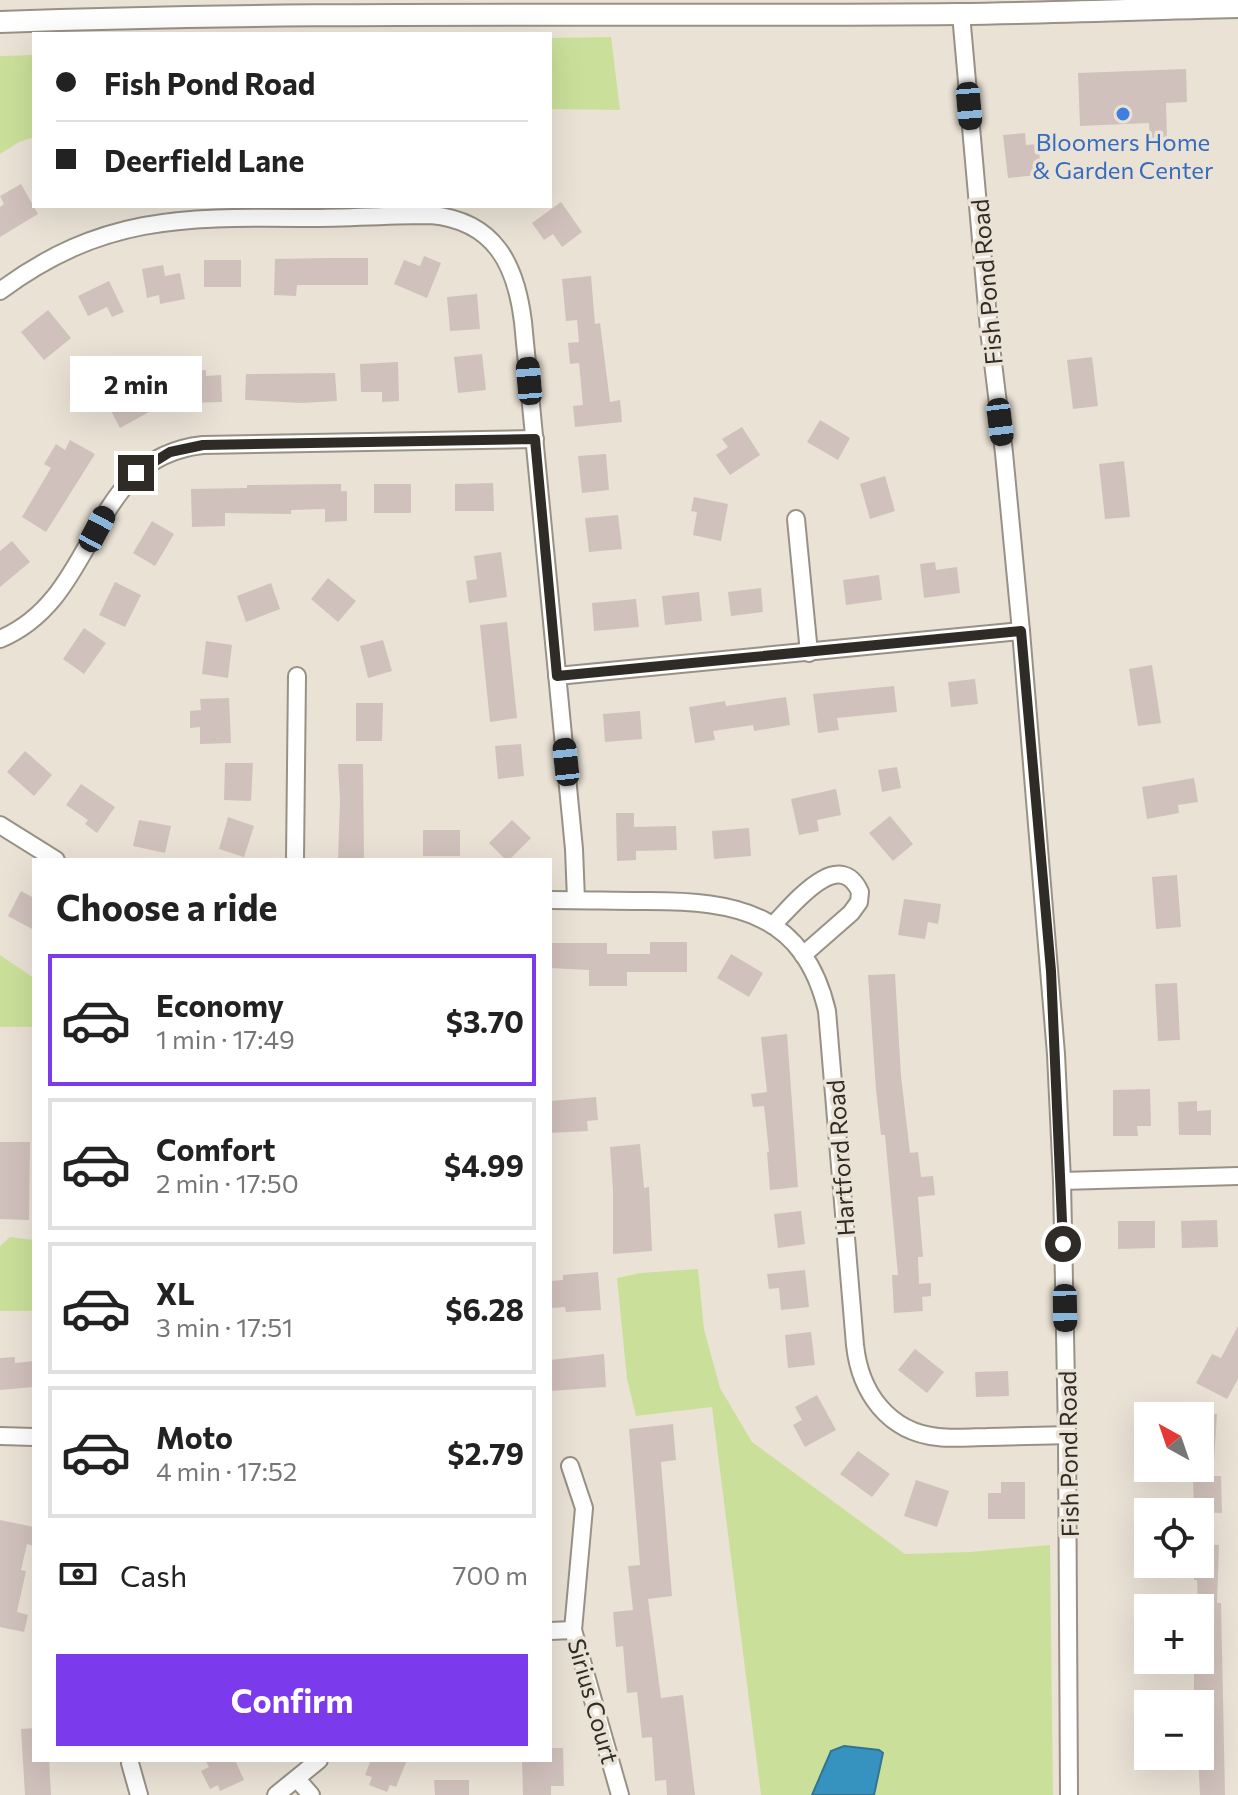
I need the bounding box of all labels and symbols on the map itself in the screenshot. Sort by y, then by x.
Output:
car [955,81,983,131]
marker: Bloomers Home & Garden Center [1114,105,1132,123]
place label: Bloomers Home & Garden Center [1032,127,1214,184]
street label: Fish Pond Road [964,198,1008,366]
car [515,356,543,406]
callout: 2 min [70,357,202,413]
car [985,397,1015,447]
route end [118,455,154,491]
car [75,502,119,556]
car [552,737,580,787]
street label: Hartford Road [820,1079,860,1237]
route start [1045,1226,1081,1262]
car [1053,1284,1077,1332]
street label: Fish Pond Road [1052,1371,1084,1537]
north arrow [1134,1402,1214,1482]
street label: Sirius Court [562,1635,626,1767]

